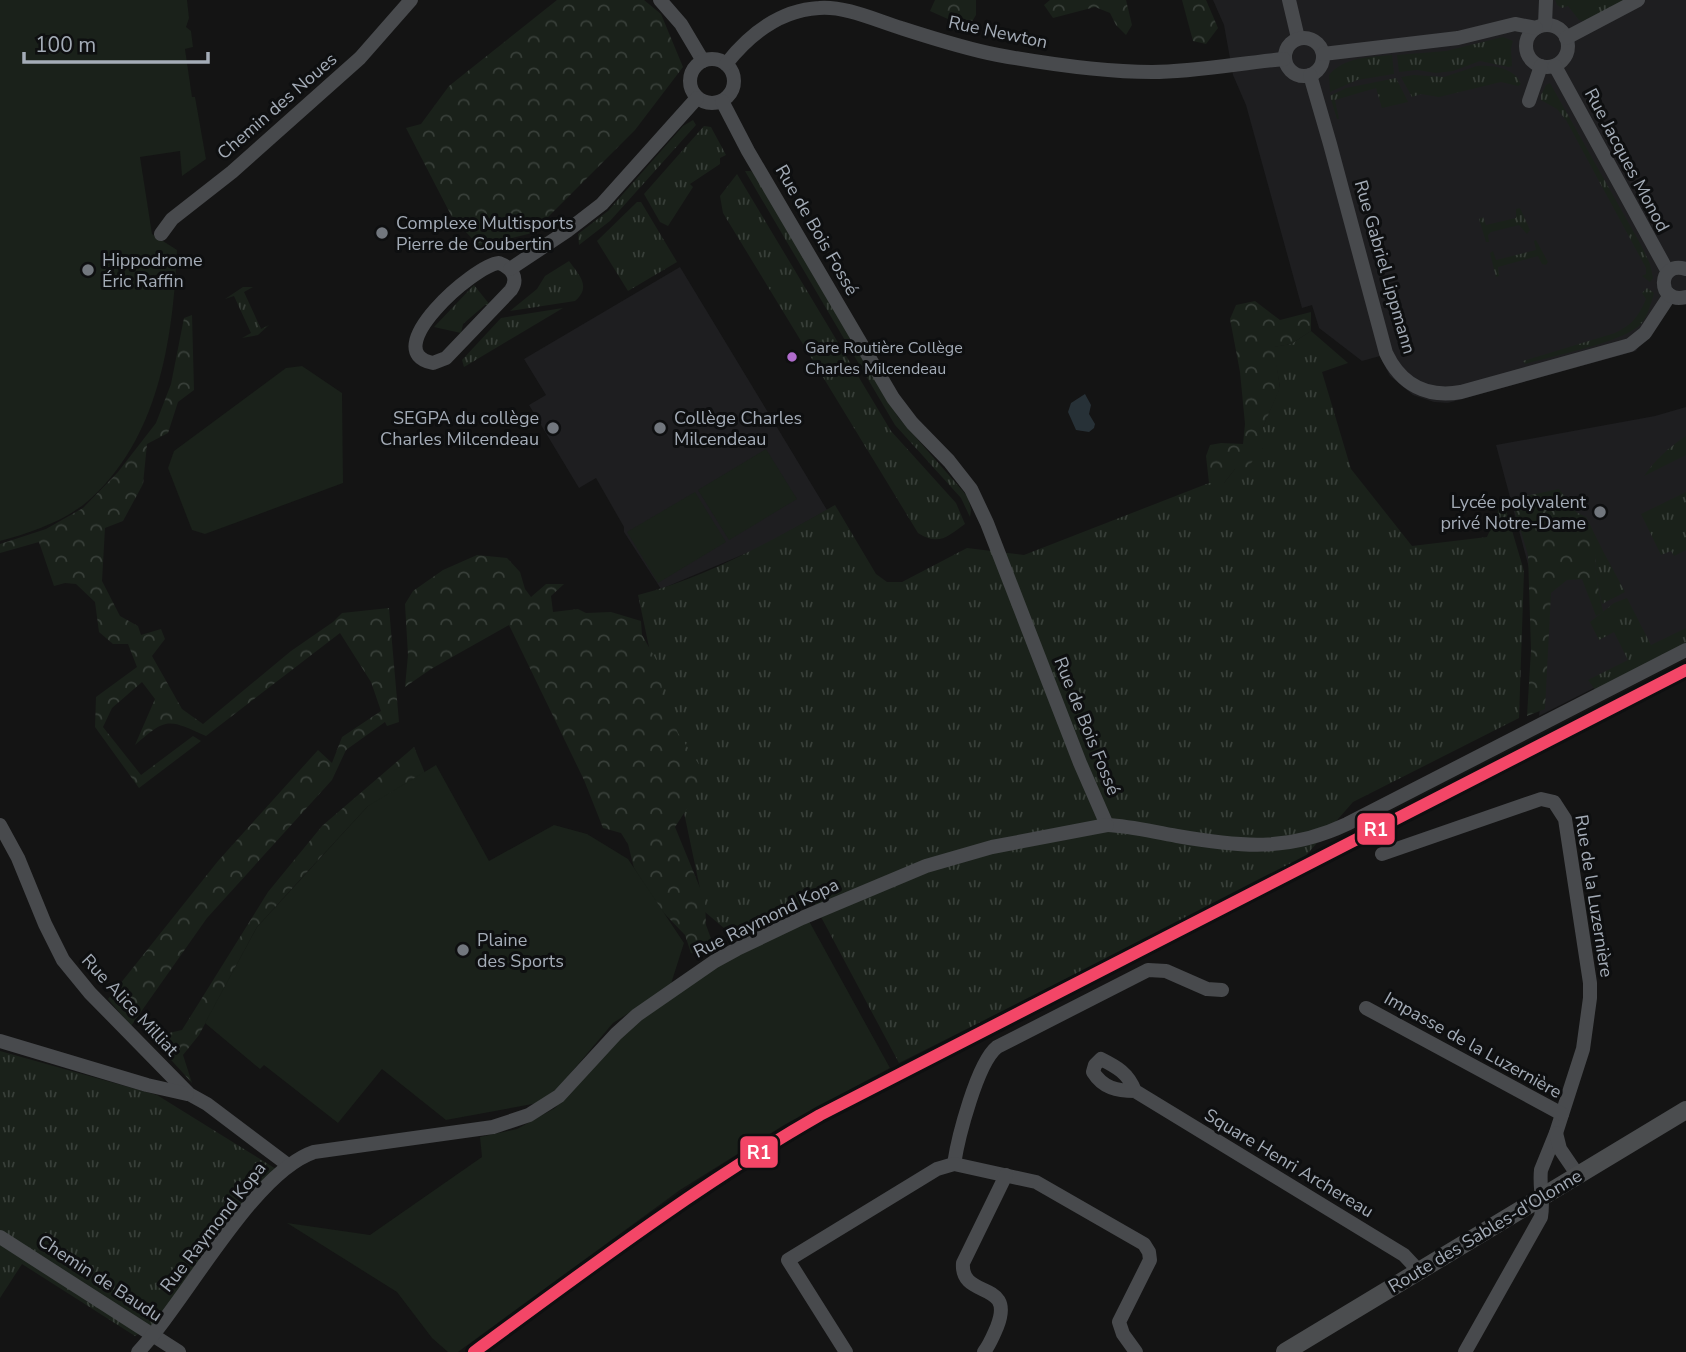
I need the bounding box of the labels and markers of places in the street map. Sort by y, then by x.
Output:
place label: Complexe Multisports Pierre de Coubertin [396,211,574,256]
marker: Complexe Multisports Pierre de Coubertin [374,225,390,241]
place label: Hippodrome Éric Raffin [102,248,203,293]
marker: Hippodrome Éric Raffin [80,262,96,278]
place label: Gare Routière Collège Charles Milcendeau [805,337,963,380]
marker: Gare Routière Collège Charles Milcendeau [785,350,799,364]
place label: SEGPA du collège Charles Milcendeau [380,406,539,451]
place label: Collège Charles Milcendeau [674,406,802,451]
marker: SEGPA du collège Charles Milcendeau [545,420,561,436]
marker: Collège Charles Milcendeau [652,420,668,436]
place label: Lycée polyvalent privé Notre-Dame [1440,490,1587,535]
marker: Lycée polyvalent privé Notre-Dame [1592,504,1608,520]
place label: Plaine des Sports [477,928,564,973]
marker: Plaine des Sports [455,942,471,958]

